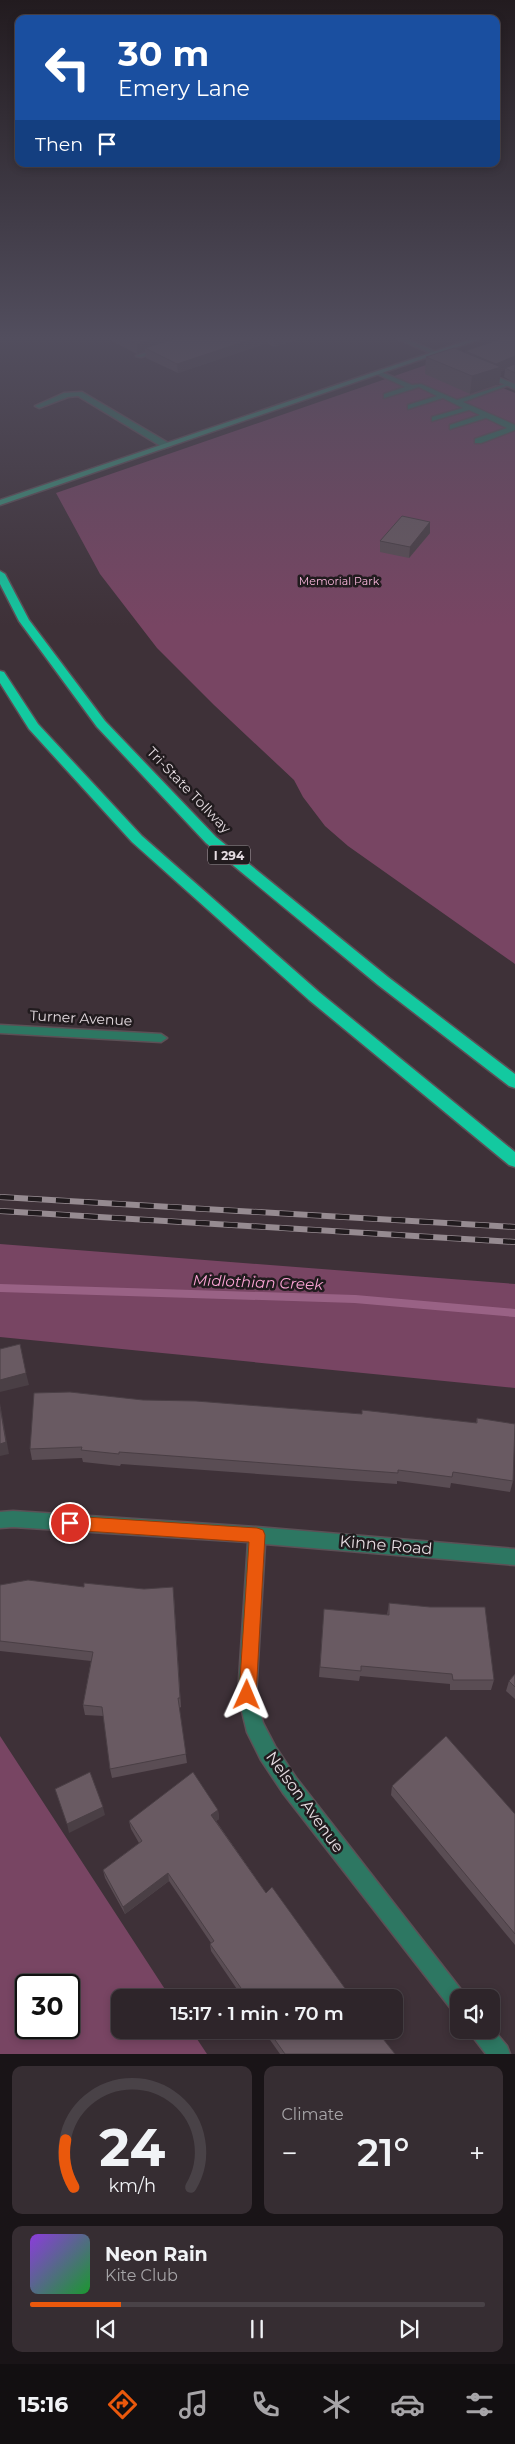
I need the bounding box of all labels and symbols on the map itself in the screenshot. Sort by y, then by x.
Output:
park label: Memorial Park [299,574,380,588]
street label: Tri-State Tollway [143,743,235,837]
road number: I 294 [208,846,250,864]
street label: Turner Avenue [29,1006,133,1030]
water label: Midlothian Creek [193,1270,324,1294]
pin [49,1502,91,1544]
street label: Kinne Road [339,1531,433,1559]
position arrow [220,1668,272,1720]
street label: Nelson Avenue [262,1748,348,1856]
speed limit sign: 30 [15,1974,80,2039]

